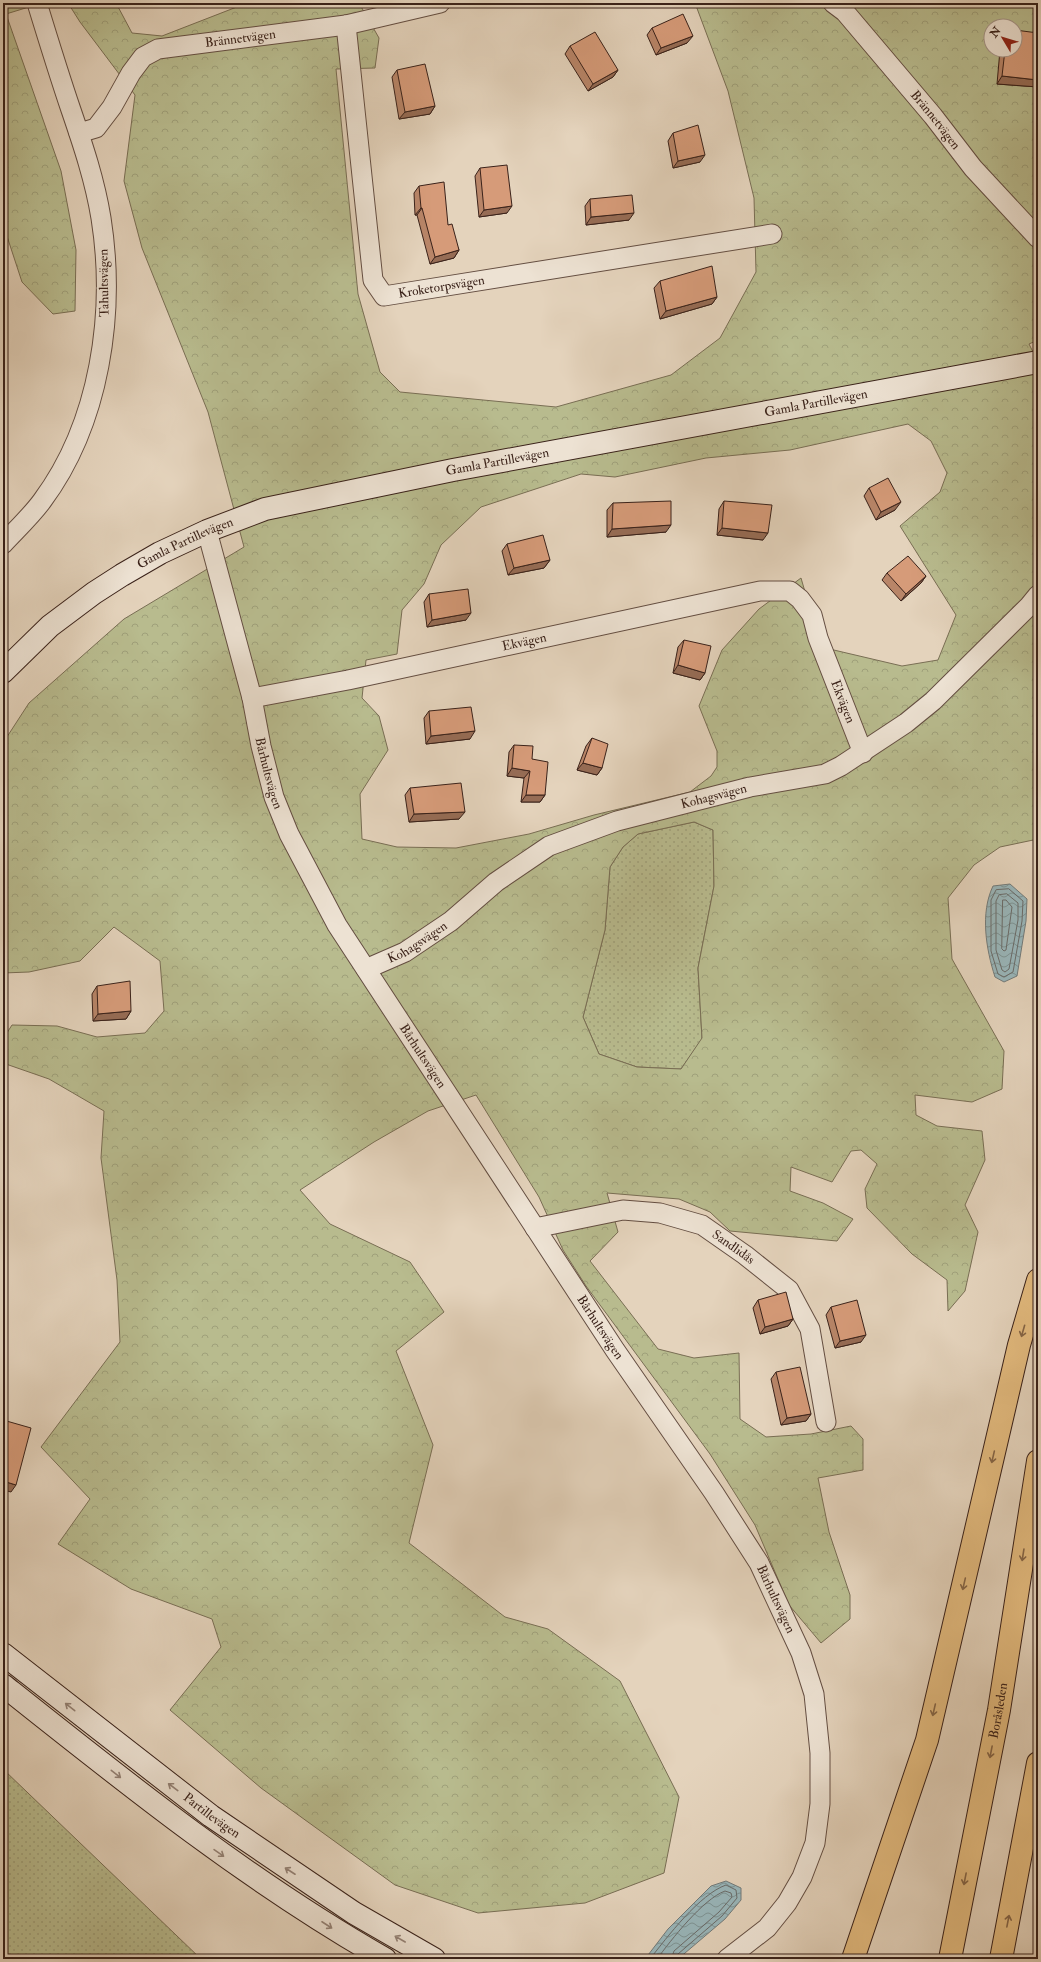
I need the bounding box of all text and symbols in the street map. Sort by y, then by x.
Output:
north arrow [983,18,1023,58]
text: N [987,23,1004,41]
street label: Brännetvägen [204,26,277,51]
street label: Brännetvägen [907,87,964,153]
street label: Tahultsvägen [95,248,113,317]
street label: Kroketorpsvägen [397,272,486,302]
street label: Gamla Partillevägen [763,386,869,420]
street label: Gamla Partillevägen [444,444,551,479]
street label: Gamla Partillevägen [134,514,236,573]
street label: Ekvägen [501,629,548,655]
street label: Ekvägen [827,678,859,726]
street label: Bårhultsvägen [252,736,286,812]
street label: Kohagsvägen [679,780,749,812]
street label: Kohagsvägen [385,918,451,967]
street label: Bårhultsvägen [396,1021,450,1092]
street label: Sandlidås [709,1226,758,1268]
street label: Bårhultsvägen [573,1292,627,1363]
one-way arrow [1019,1324,1026,1337]
one-way arrow [989,1450,996,1463]
one-way arrow [1019,1548,1027,1561]
street label: Bårhultsvägen [753,1562,799,1636]
one-way arrow [959,1577,967,1590]
street label: Boråsleden [986,1681,1011,1740]
one-way arrow [65,1703,76,1712]
one-way arrow [929,1703,937,1716]
one-way arrow [986,1745,994,1758]
one-way arrow [110,1770,121,1778]
one-way arrow [168,1782,179,1791]
street label: Partillevägen [180,1789,244,1842]
one-way arrow [214,1848,225,1857]
one-way arrow [284,1866,296,1874]
one-way arrow [961,1873,969,1886]
one-way arrow [1005,1915,1013,1928]
one-way arrow [321,1921,332,1929]
one-way arrow [394,1935,406,1943]

